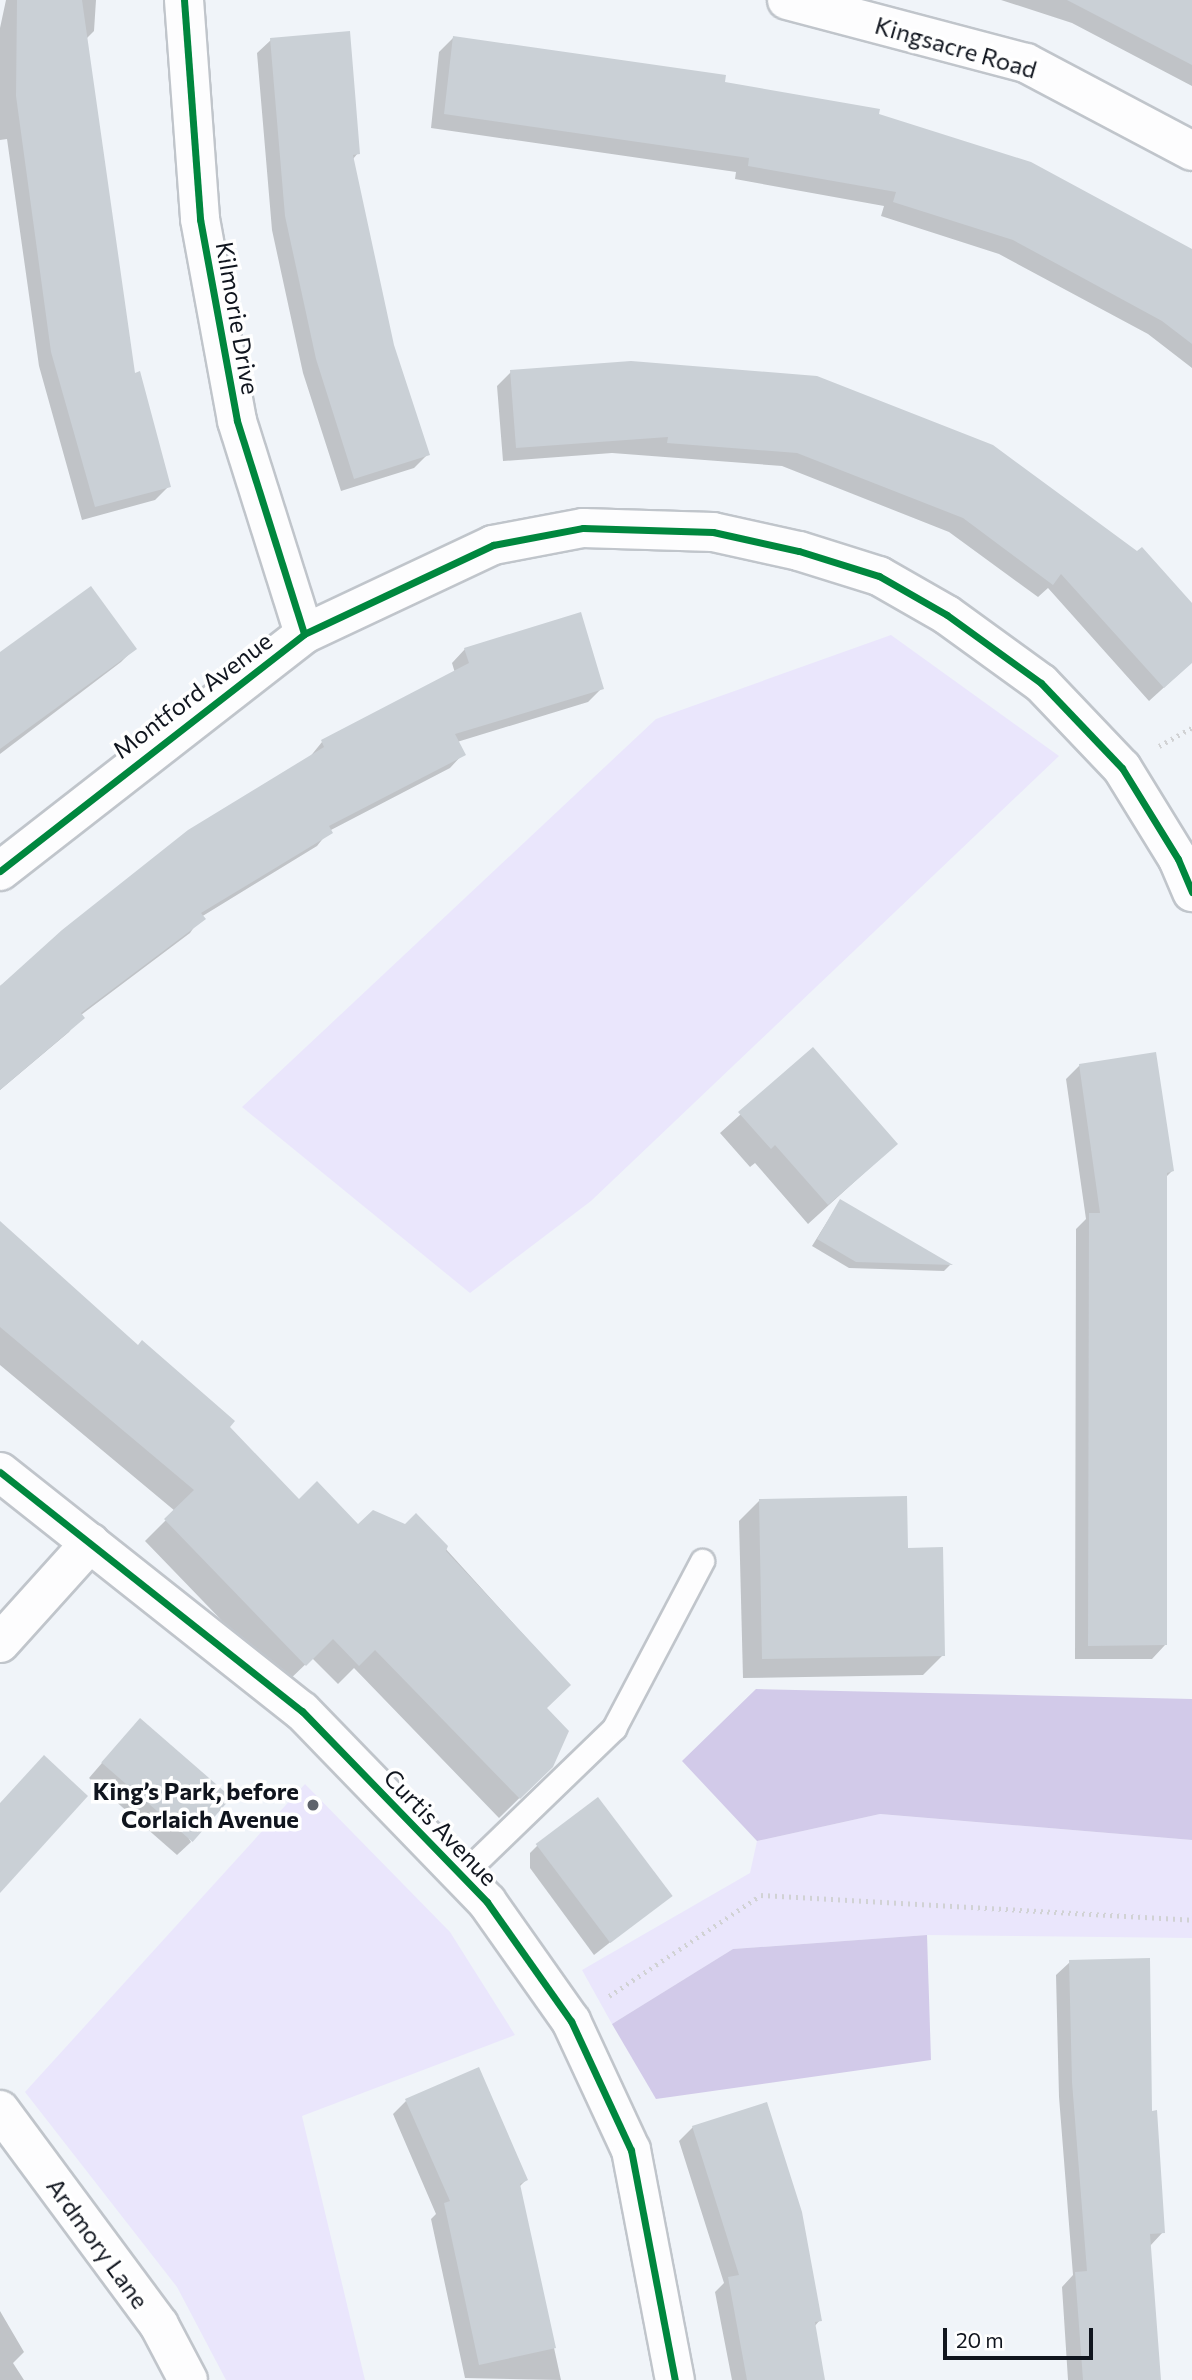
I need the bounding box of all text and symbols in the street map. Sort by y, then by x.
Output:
street label: Kingsacre Road [872,10,1040,84]
street label: Kilmorie Drive [210,239,266,397]
street label: Montford Avenue [107,626,277,764]
street label: Curtis Avenue [378,1763,504,1891]
place label: King’s Park, before Corlaich Avenue [93,1777,299,1833]
marker: King’s Park, before Corlaich Avenue [305,1797,321,1813]
street label: Ardmory Lane [41,2172,155,2314]
scale bar [947,2314,1098,2358]
text: 20 m [956,2327,1004,2352]

